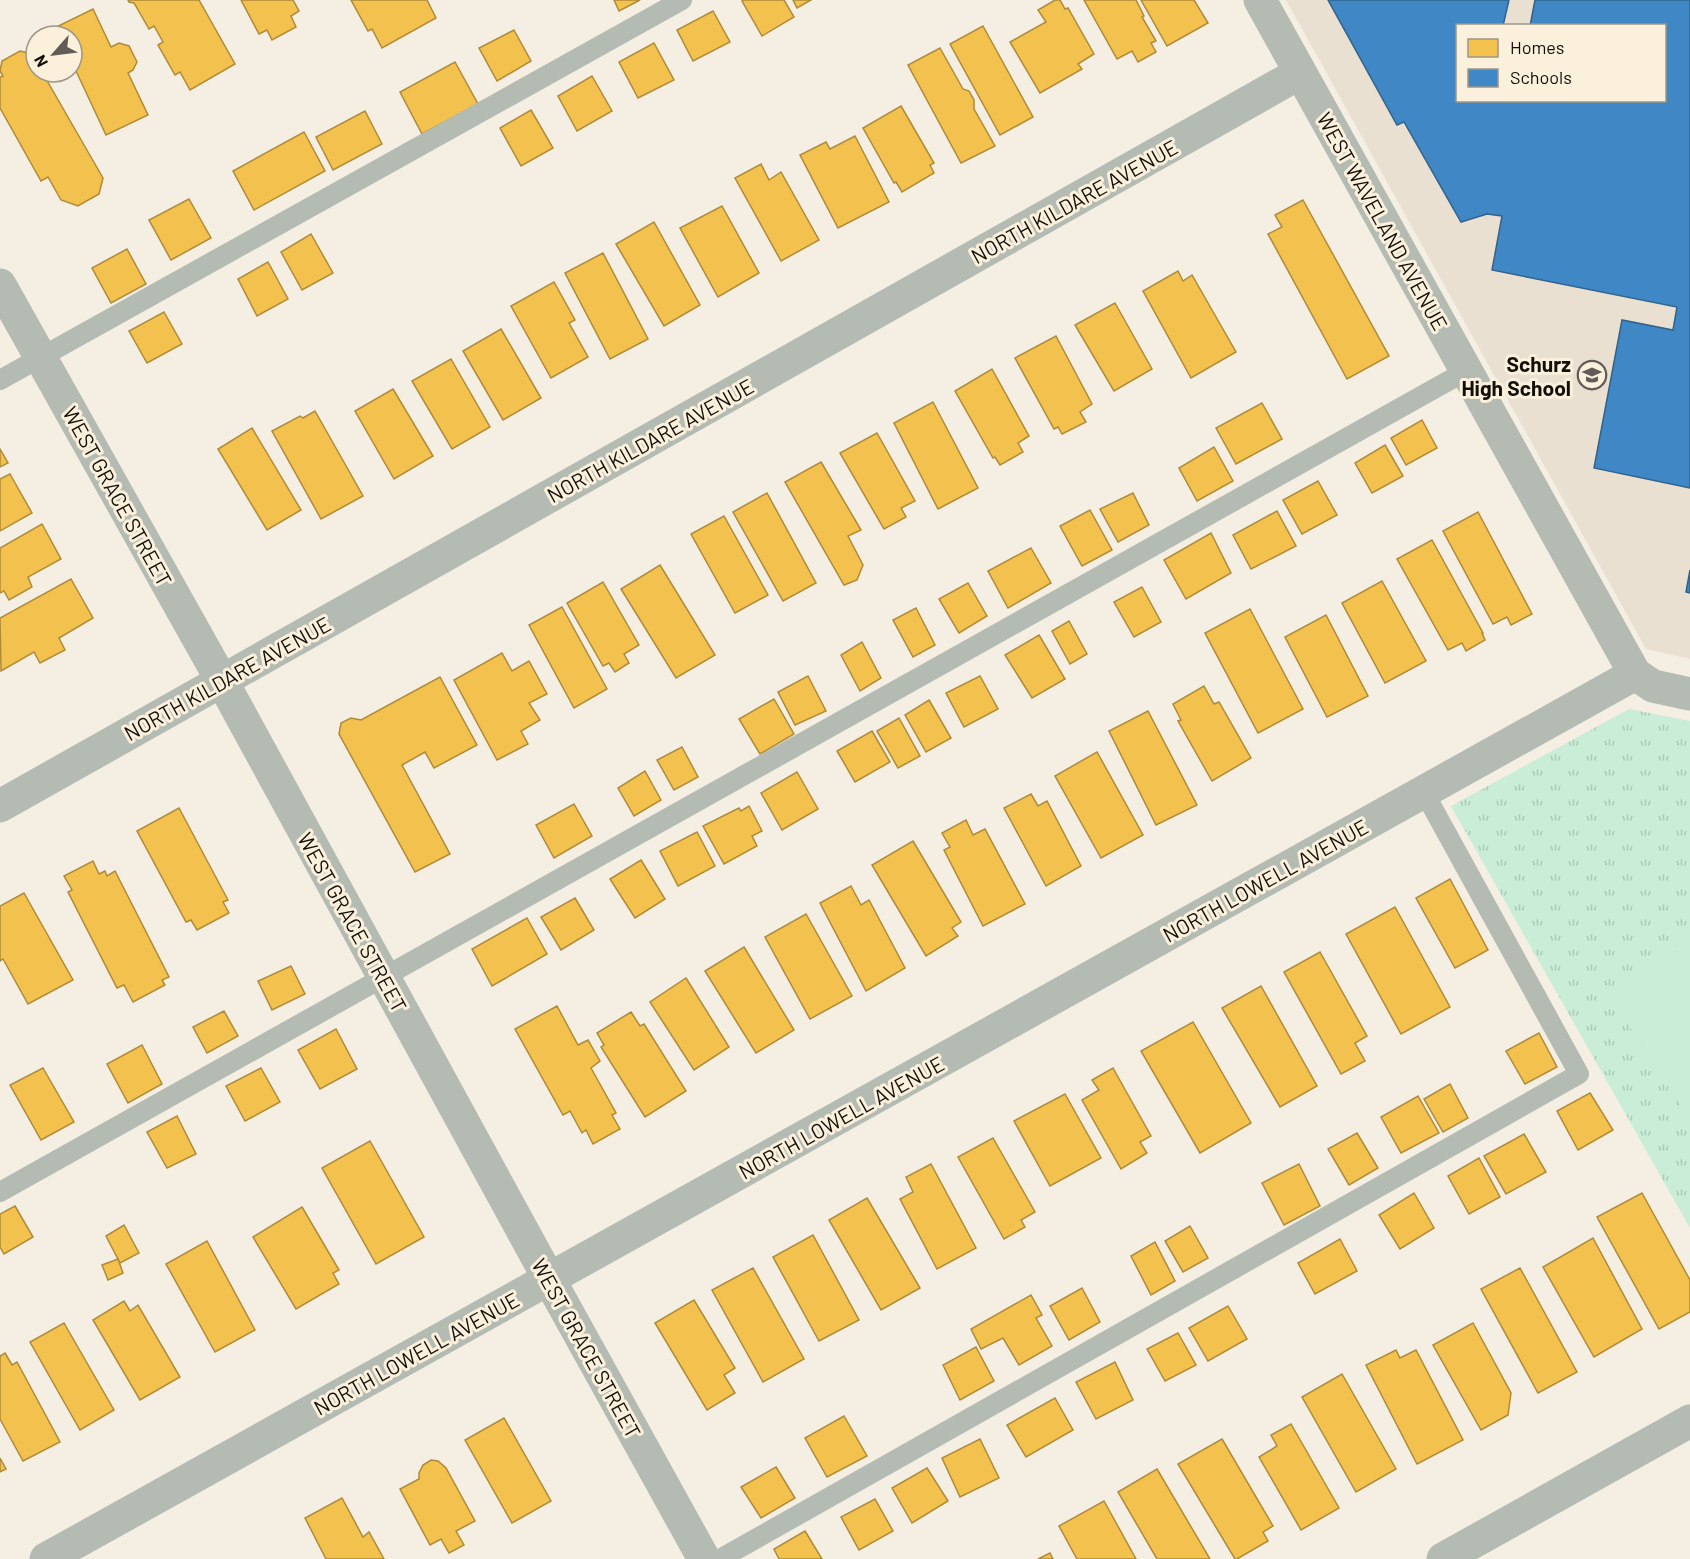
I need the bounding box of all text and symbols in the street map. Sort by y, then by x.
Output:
north arrow [24,24,84,84]
legend [1456,24,1666,102]
text: Homes [1510,36,1564,58]
text: N [29,52,51,70]
text: Schools [1510,66,1572,88]
street label: WEST WAVELAND AVENUE [1313,108,1453,334]
street label: NORTH KILDARE AVENUE [966,134,1182,268]
place label: Schurz High School [1461,351,1571,400]
school or university icon: Schurz High School [1576,359,1608,391]
street label: NORTH KILDARE AVENUE [542,373,758,507]
street label: WEST GRACE STREET [58,402,178,590]
street label: NORTH KILDARE AVENUE [119,611,335,745]
street label: NORTH LOWELL AVENUE [1158,813,1372,947]
street label: WEST GRACE STREET [293,828,413,1016]
street label: NORTH LOWELL AVENUE [734,1050,948,1184]
street label: WEST GRACE STREET [527,1254,647,1442]
street label: NORTH LOWELL AVENUE [309,1286,523,1420]

